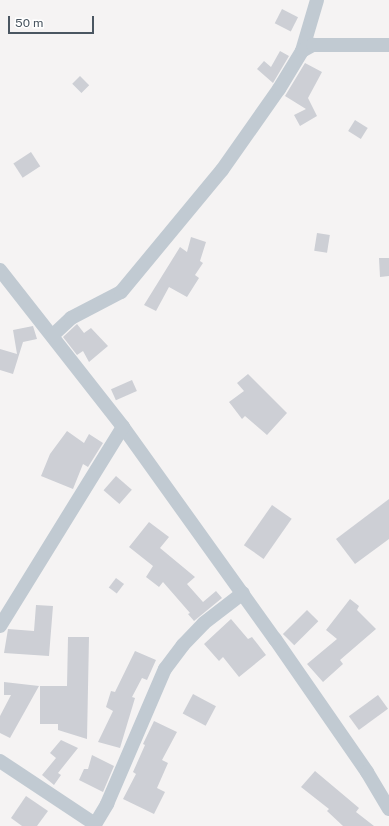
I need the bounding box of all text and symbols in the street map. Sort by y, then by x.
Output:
scale bar [10,8,96,34]
text: 50 m [15,16,43,30]

